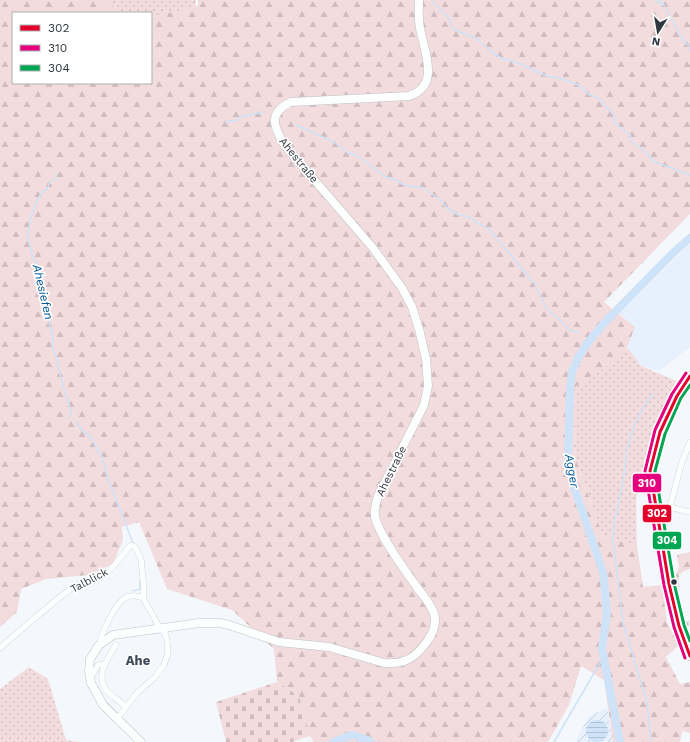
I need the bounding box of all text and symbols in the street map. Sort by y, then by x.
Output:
legend [12,12,152,84]
north arrow [638,12,678,52]
text: 302 [48,21,69,35]
text: N [651,34,661,48]
text: 310 [48,41,67,55]
text: 304 [48,61,70,75]
street label: Ahestraße [276,135,321,186]
water label: Ahesiefen [30,262,56,321]
street label: Ahestraße [374,444,409,499]
water label: Agger [562,452,582,490]
line badge: 310 [632,473,662,493]
text: 310 [638,477,656,490]
line badge: 302 [642,504,672,523]
text: 302 [647,507,668,520]
line badge: 304 [652,531,682,550]
text: 304 [657,534,677,547]
street label: Talblick [68,565,110,596]
unlabelled marker [669,577,679,587]
district label: Ahe [126,653,151,668]

